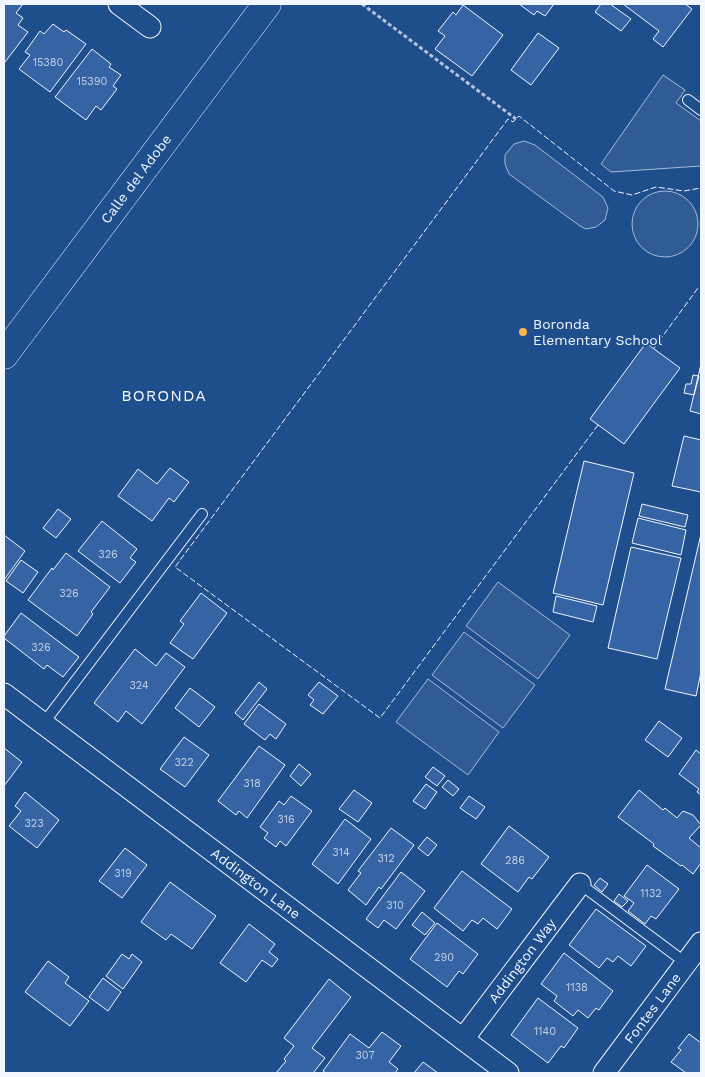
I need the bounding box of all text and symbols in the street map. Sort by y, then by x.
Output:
house number: 15380 [33,56,64,69]
house number: 15390 [77,75,108,88]
street label: Calle del Adobe [97,131,174,227]
place label: Boronda Elementary School [533,316,663,348]
marker: Boronda Elementary School [517,326,529,338]
district label: BORONDA [121,386,207,405]
house number: 326 [98,548,118,561]
house number: 326 [59,587,79,600]
house number: 326 [31,641,51,654]
house number: 324 [129,679,149,692]
house number: 322 [174,756,194,769]
house number: 318 [243,777,261,790]
house number: 316 [277,813,295,826]
house number: 323 [24,817,44,830]
street label: Addington Lane [208,845,303,922]
house number: 314 [332,846,350,859]
house number: 312 [377,852,395,865]
house number: 286 [505,854,525,867]
house number: 319 [114,867,132,880]
house number: 1132 [640,887,662,900]
house number: 310 [386,899,404,912]
street label: Addington Way [485,915,560,1006]
house number: 290 [434,951,454,964]
street label: Fontes Lane [621,970,684,1047]
house number: 1138 [566,981,588,994]
house number: 1140 [534,1025,556,1038]
house number: 307 [355,1049,375,1062]

